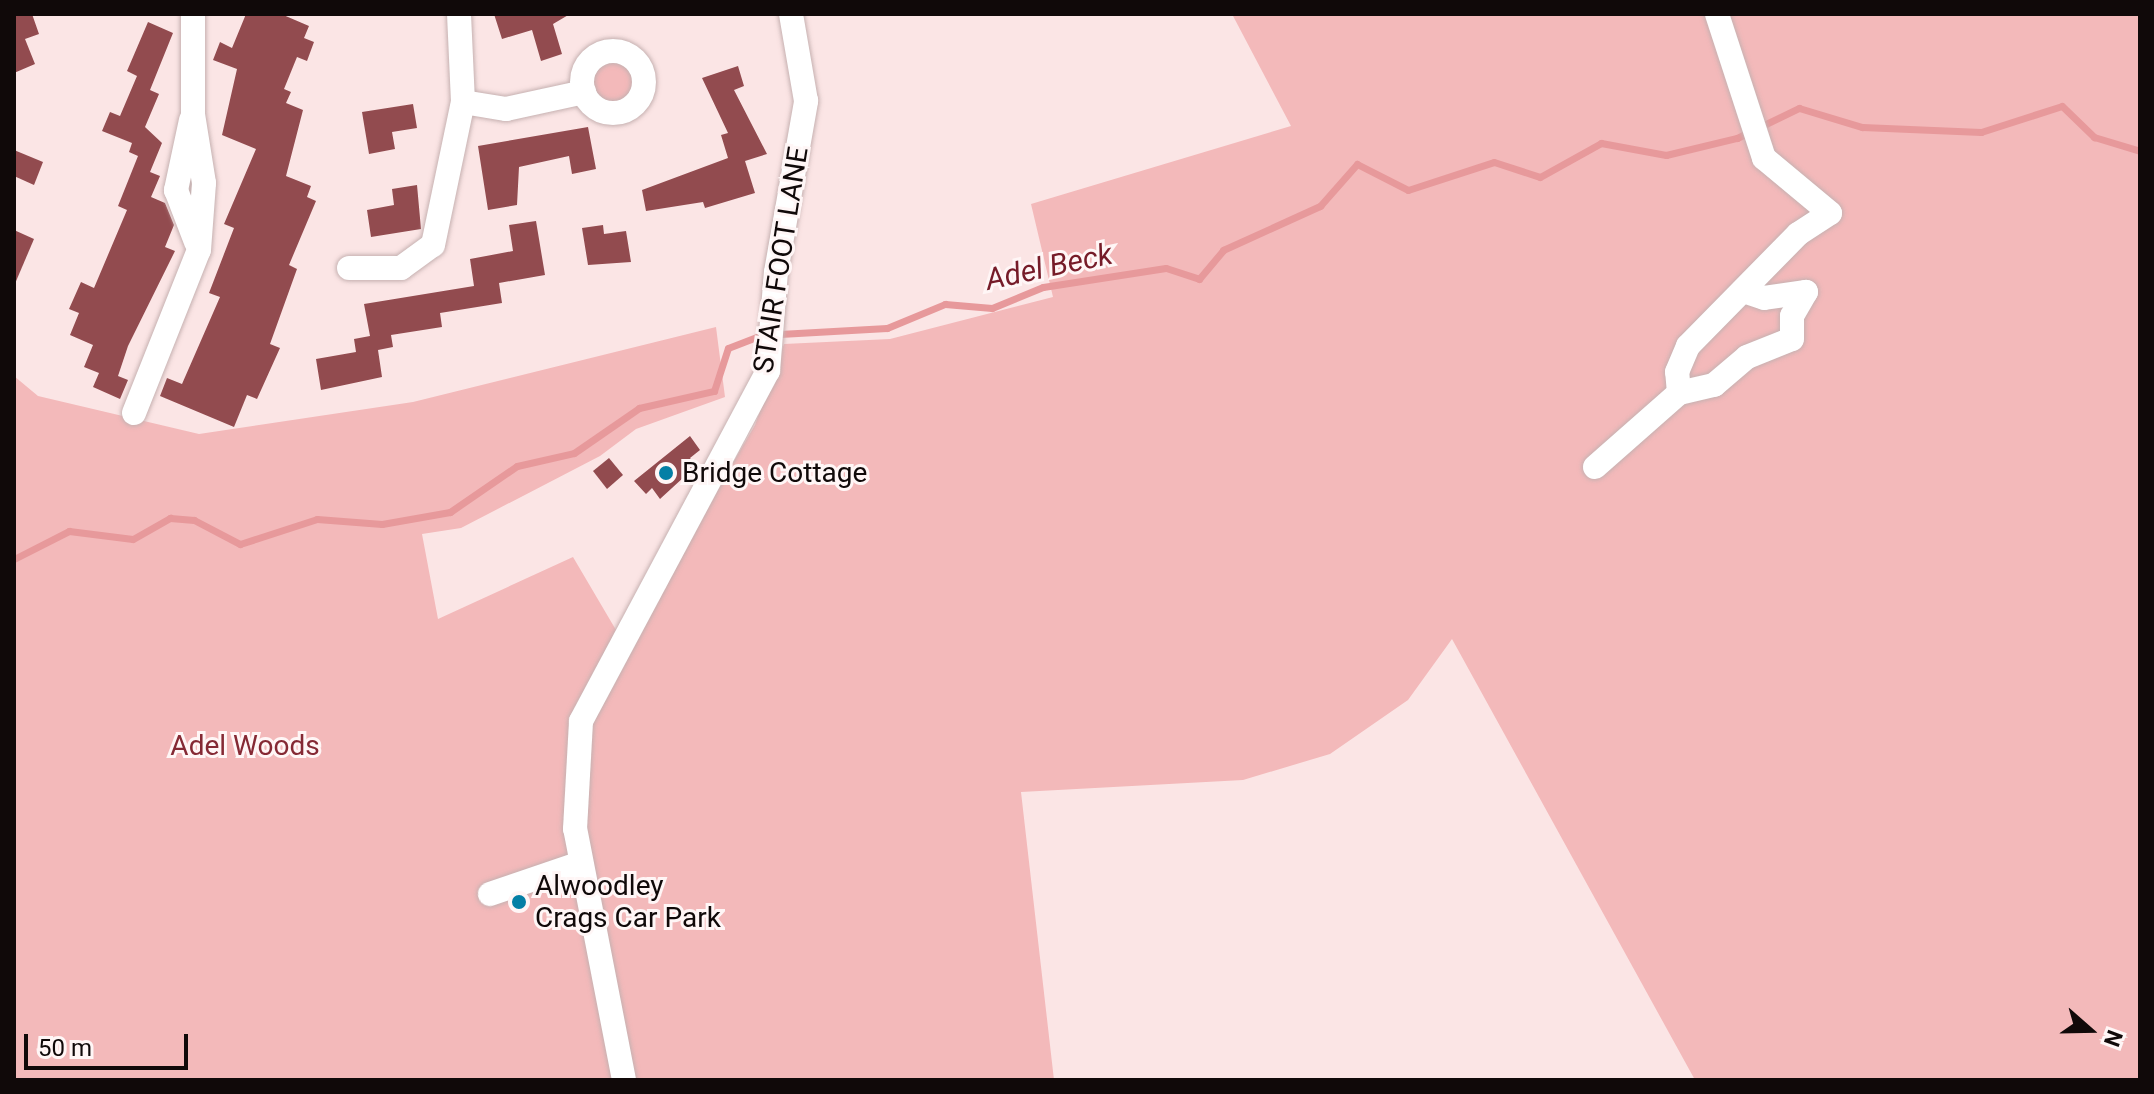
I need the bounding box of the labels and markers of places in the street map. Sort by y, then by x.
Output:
place label: Bridge Cottage [682,456,867,490]
marker: Bridge Cottage [657,464,675,482]
place label: Alwoodley Crags Car Park [535,869,721,935]
marker: Alwoodley Crags Car Park [510,893,528,911]

